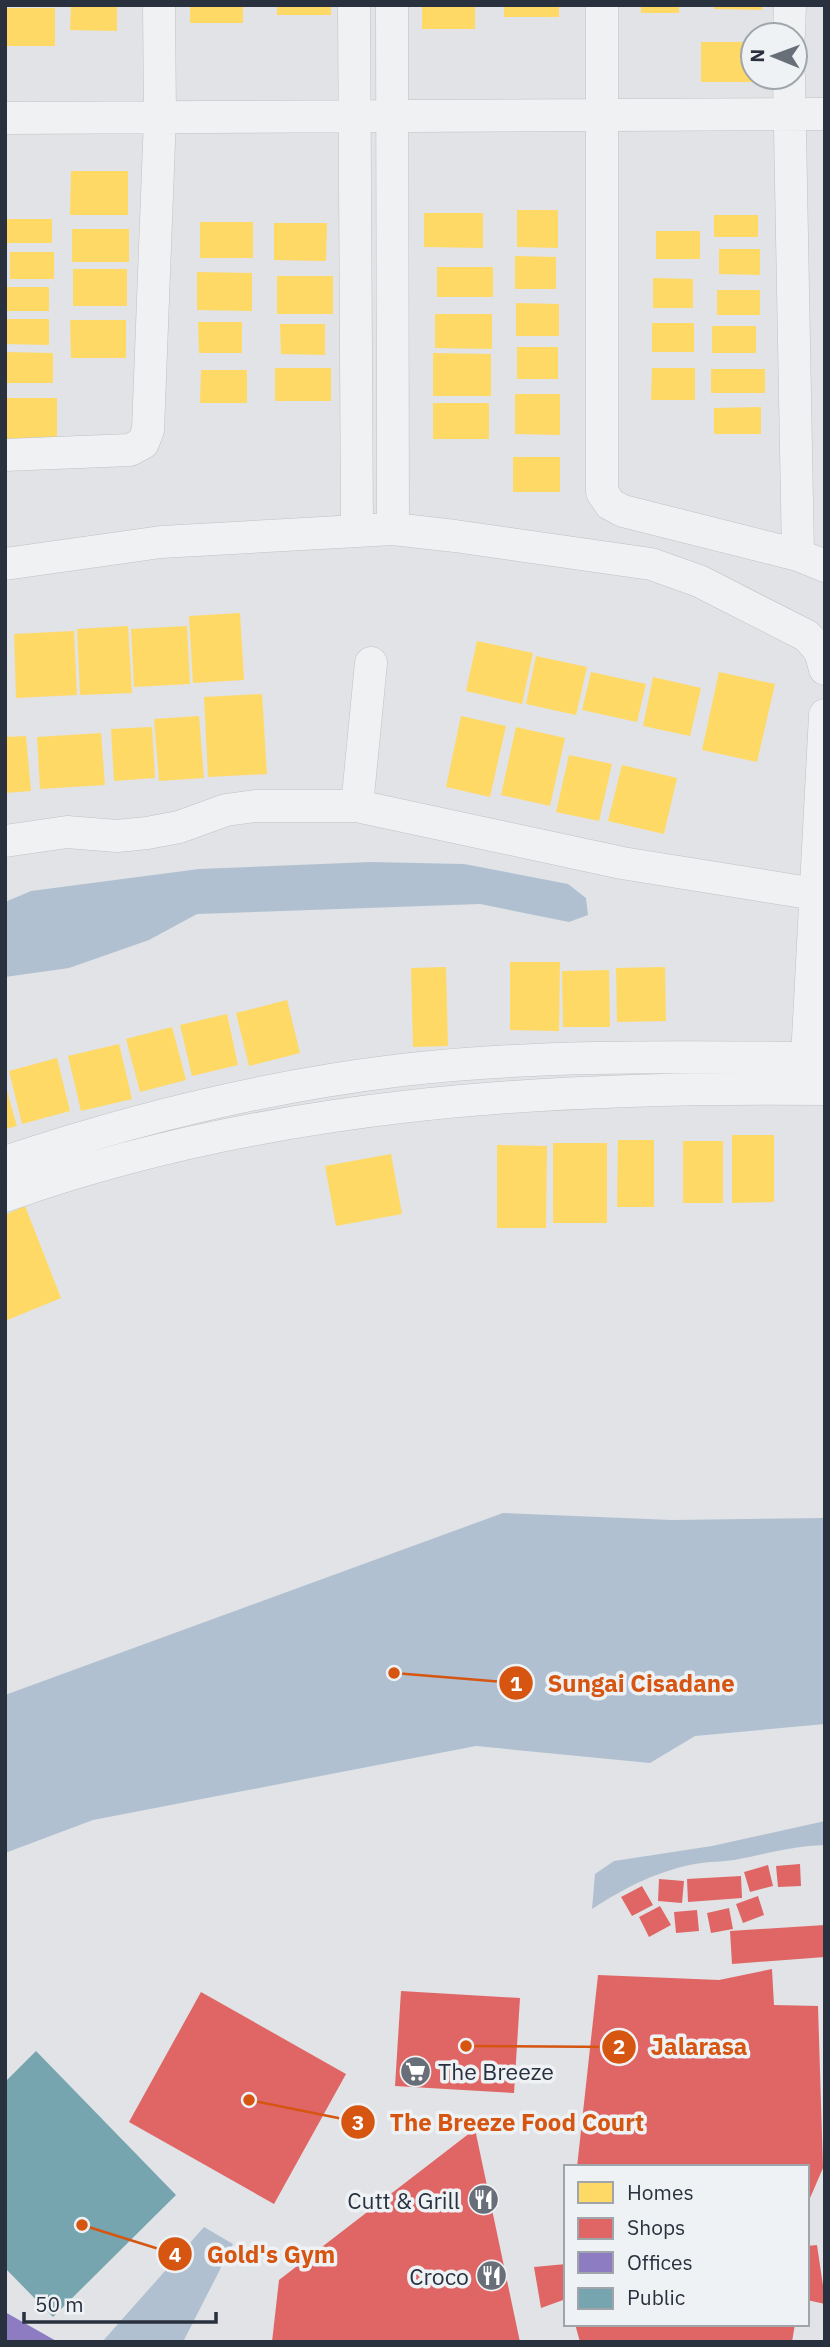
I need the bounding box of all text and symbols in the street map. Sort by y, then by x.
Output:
north arrow [739,21,809,91]
text: N [745,49,769,63]
callout: Sungai Cisadane [498,1661,749,1706]
text: Sungai Cisadane [547,1667,735,1699]
text: 1 [510,1669,523,1697]
callout: Jalarasa [602,2024,762,2069]
text: Jalarasa [651,2030,747,2062]
text: 2 [613,2032,625,2060]
supermarket icon: The Breeze [398,2054,432,2088]
place label: The Breeze [438,2056,554,2086]
callout: The Breeze Food Court [341,2100,658,2145]
text: The Breeze Food Court [390,2106,644,2138]
text: 3 [352,2108,364,2136]
legend [564,2165,809,2326]
text: Homes [627,2178,694,2206]
restaurant icon: Cutt & Grill [466,2183,500,2217]
place label: Cutt & Grill [347,2185,460,2215]
text: Shops [627,2213,685,2241]
callout: Gold's Gym [158,2232,349,2277]
text: Gold's Gym [207,2238,335,2270]
text: 4 [169,2240,181,2268]
text: Offices [627,2248,693,2276]
restaurant icon: Croco [475,2259,509,2293]
place label: Croco [409,2261,469,2291]
scale bar [24,2280,217,2324]
text: Public [627,2283,685,2311]
text: 50 m [35,2290,84,2318]

